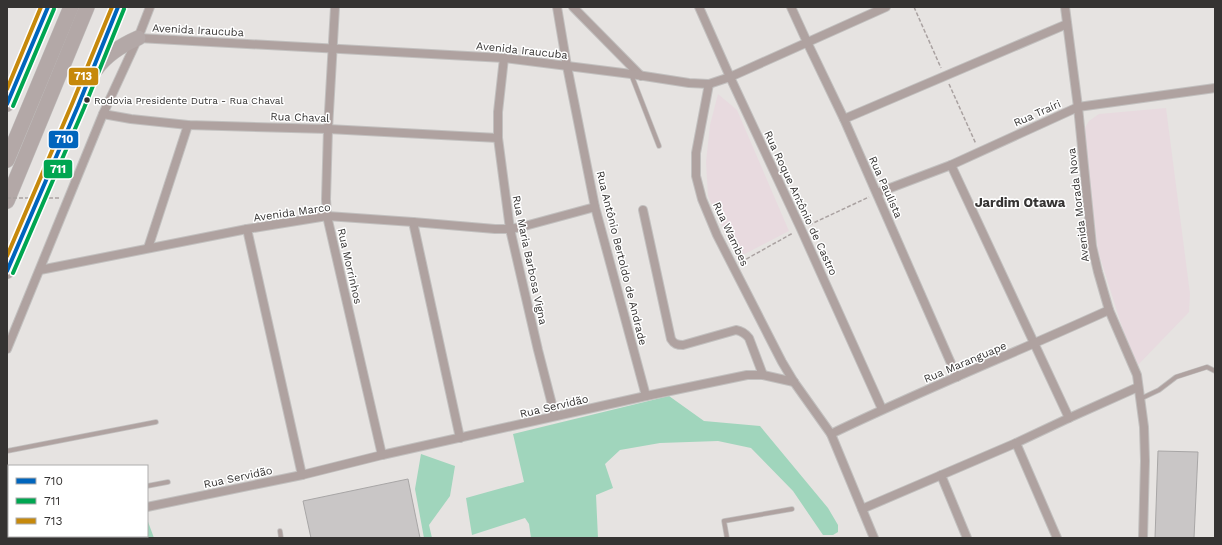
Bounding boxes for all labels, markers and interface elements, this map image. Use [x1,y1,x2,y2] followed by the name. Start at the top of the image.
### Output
[152,22,244,39] street label: Avenida Iraucuba
[476,39,568,62] street label: Avenida Iraucuba
[68,67,99,86] line badge: 713
[74,70,92,83] text: 713
[82,95,92,105] marker: Rodovia Presidente Dutra - Rua Chaval
[94,95,283,106] place label: Rodovia Presidente Dutra - Rua Chaval
[1012,97,1063,130] street label: Rua Traíri
[270,110,330,125] street label: Rua Chaval
[761,129,840,278] street label: Rua Roque Antônio de Castro
[48,130,79,149] line badge: 710
[55,133,73,146] text: 710
[1065,147,1092,263] street label: Avenida Morada Nova
[866,154,905,220] street label: Rua Paulista
[43,159,73,179] line badge: 711
[50,163,66,176] text: 711
[594,170,650,347] street label: Rua Antônio Bertoldo de Andrade
[509,194,550,326] street label: Rua Maria Barbosa Vigna
[975,195,1066,210] district label: Jardim Otawa
[710,200,751,269] street label: Rua Wambes
[253,201,332,224] street label: Avenida Marco
[334,227,365,306] street label: Rua Morrinhos
[922,339,1009,386] street label: Rua Maranguape
[519,392,590,421] street label: Rua Servidão
[203,464,274,491] street label: Rua Servidão
[8,465,148,537] legend
[44,474,63,488] text: 710
[44,494,60,508] text: 711
[44,514,62,528] text: 713

